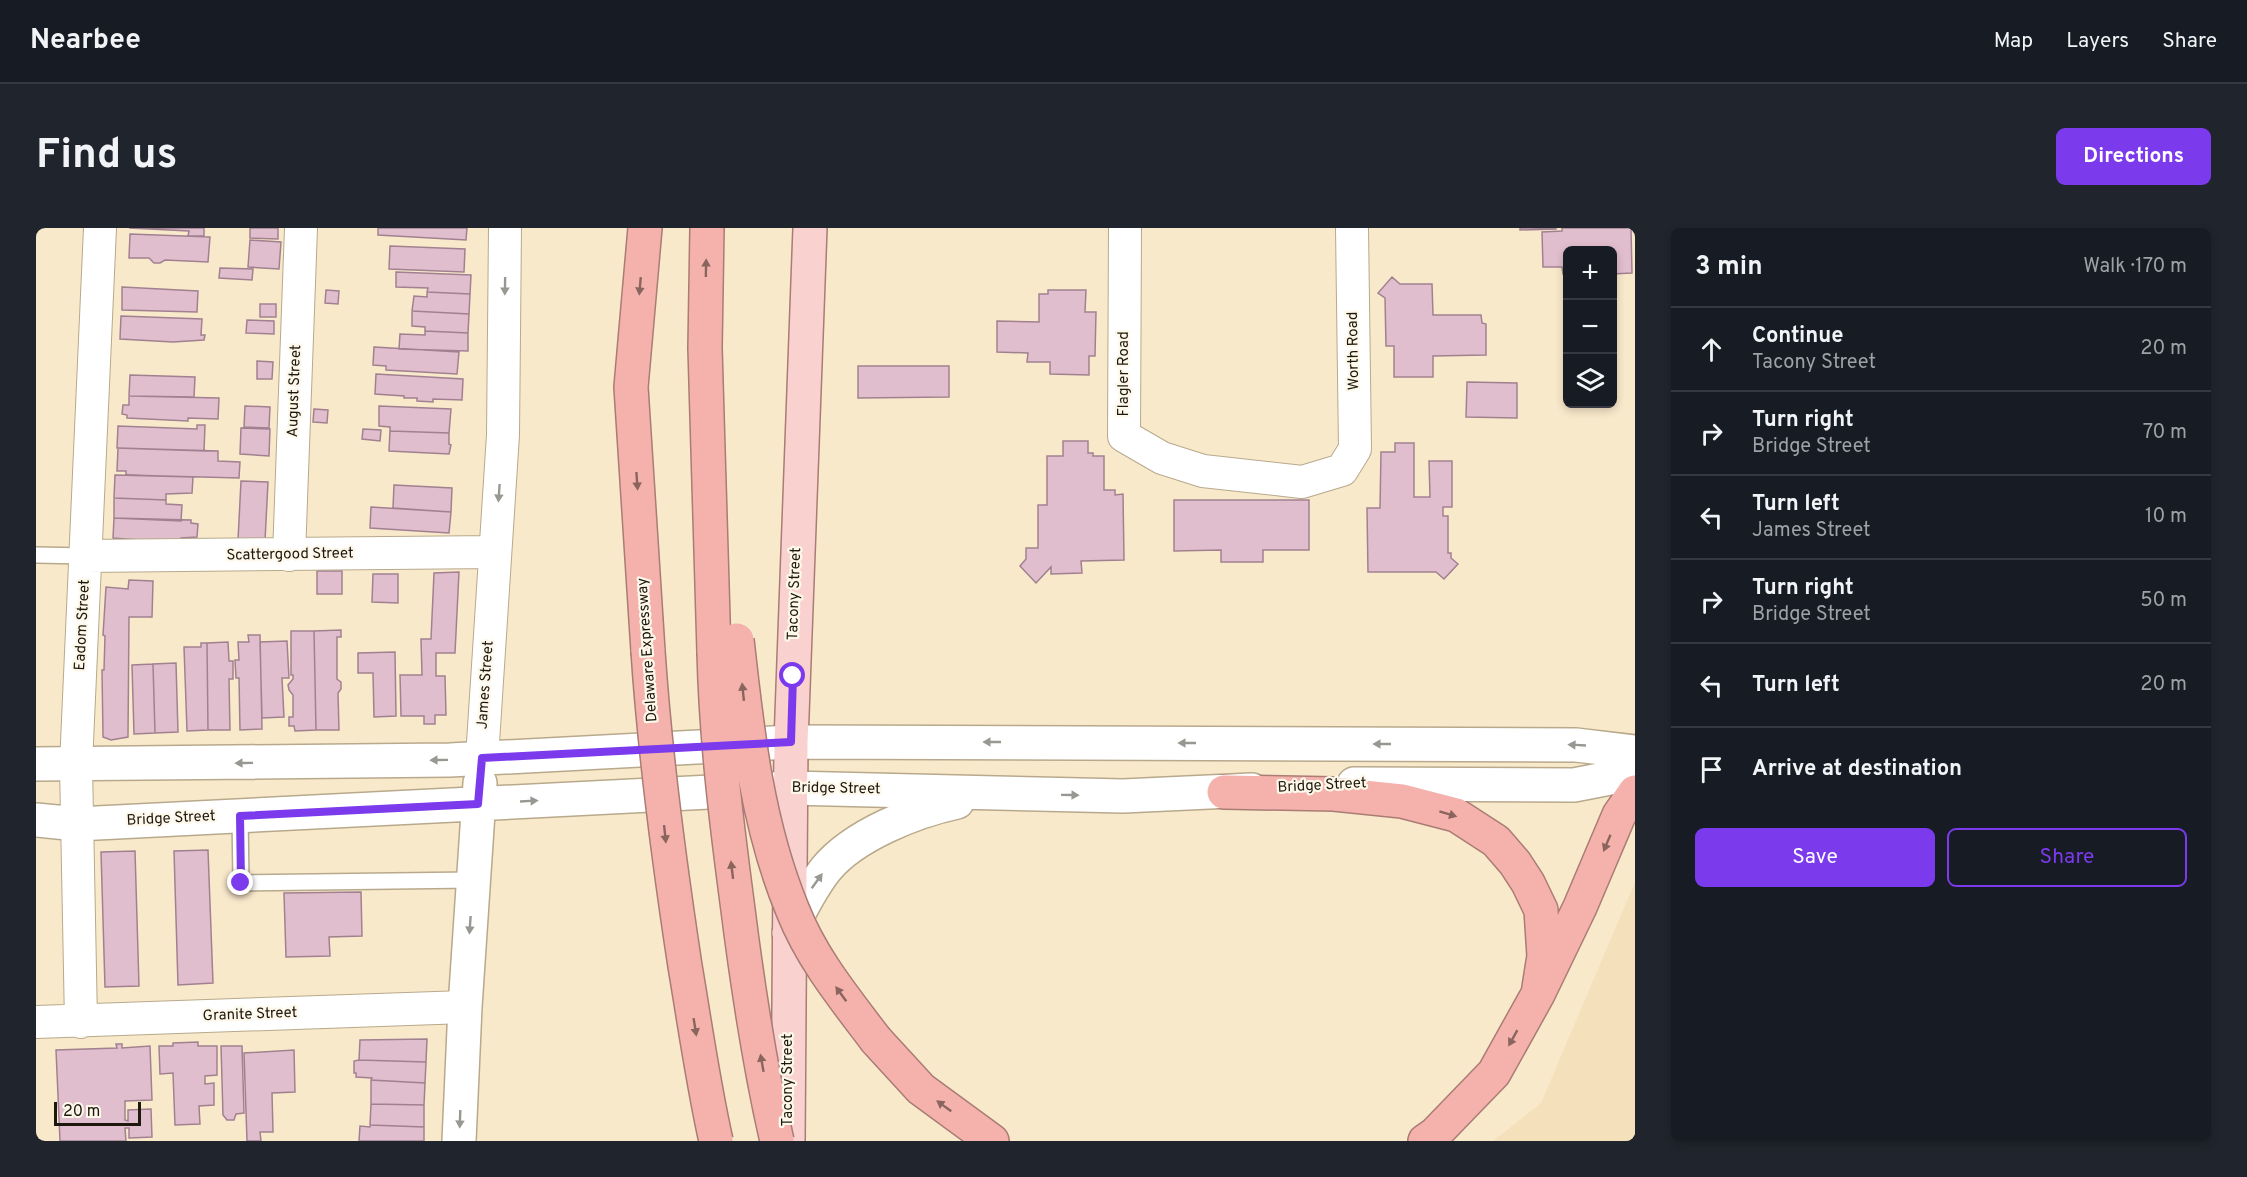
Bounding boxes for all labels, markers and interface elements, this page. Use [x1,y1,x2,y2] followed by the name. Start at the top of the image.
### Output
[30,23,141,59] text: Nearbee
[1994,28,2033,55] text: Map
[2066,28,2129,55] text: Layers
[2162,28,2217,55] text: Share
[2056,128,2211,185] button: Directions
[36,130,177,183] text: Find us
[1563,246,1617,408] map controls
[1563,246,1617,300] button: +
[1695,251,1763,284] text: 3 min
[2083,254,2187,280] text: Walk · 170 m
[702,259,711,278] one-way arrow
[500,277,510,296] one-way arrow
[635,277,645,296] one-way arrow
[1563,300,1617,354] button: −
[1344,311,1364,391] street label: Worth Road
[1752,323,1843,350] text: Continue
[1115,331,1134,417] street label: Flagler Road
[1695,333,1728,366] icon: ahead
[2140,336,2187,362] text: 20 m
[284,344,306,438] street label: August Street
[1752,350,1876,376] text: Tacony Street
[1563,354,1617,408] button: layers
[1752,407,1854,434] text: Turn right
[1695,417,1728,450] icon: right
[2143,420,2187,446] text: 70 m
[1752,434,1871,460] text: Bridge Street
[632,471,642,490] one-way arrow
[494,484,504,503] one-way arrow
[1752,491,1840,518] text: Turn left
[1695,501,1728,534] icon: left
[2145,504,2187,530] text: 10 m
[1752,518,1871,544] text: James Street
[226,544,354,566] street label: Scattergood Street
[784,547,806,641] street label: Tacony Street
[1752,575,1854,602] text: Turn right
[633,577,663,723] street label: Delaware Expressway
[71,579,95,671] street label: Eadom Street
[1695,585,1728,618] icon: right
[2140,588,2187,614] text: 50 m
[1752,602,1871,628] text: Bridge Street
[473,640,499,730] street label: James Street
[779,662,805,688] route start
[1695,669,1728,702] icon: left
[1752,672,1840,699] text: Turn left
[2140,672,2187,698] text: 20 m
[738,683,748,702] one-way arrow
[983,737,1002,747] one-way arrow
[1178,738,1197,748] one-way arrow
[1373,739,1392,749] one-way arrow
[1567,740,1586,750] one-way arrow
[1695,753,1728,786] icon: arrive
[429,755,448,765] one-way arrow
[1752,756,1962,783] text: Arrive at destination
[234,758,253,767] one-way arrow
[1277,774,1367,798] street label: Bridge Street
[791,779,881,799] street label: Bridge Street
[1061,790,1080,799] one-way arrow
[520,796,539,806] one-way arrow
[126,807,216,831] street label: Bridge Street
[1439,810,1457,819] one-way arrow
[660,825,670,844] one-way arrow
[1695,828,1935,887] button: Save
[1947,828,2187,887] button: Share
[1602,835,1612,853] one-way arrow
[728,861,737,880] one-way arrow
[227,869,253,895] route end
[811,874,823,890] one-way arrow
[465,915,475,934] one-way arrow
[835,986,847,1002] one-way arrow
[202,1004,298,1026] street label: Granite Street
[691,1017,700,1036] one-way arrow
[1508,1030,1519,1046] one-way arrow
[779,1034,798,1126] street label: Tacony Street
[757,1053,766,1072] one-way arrow
[54,1099,141,1126] scale bar
[937,1101,952,1113] one-way arrow
[63,1102,100,1122] text: 20 m
[455,1110,464,1129] one-way arrow

